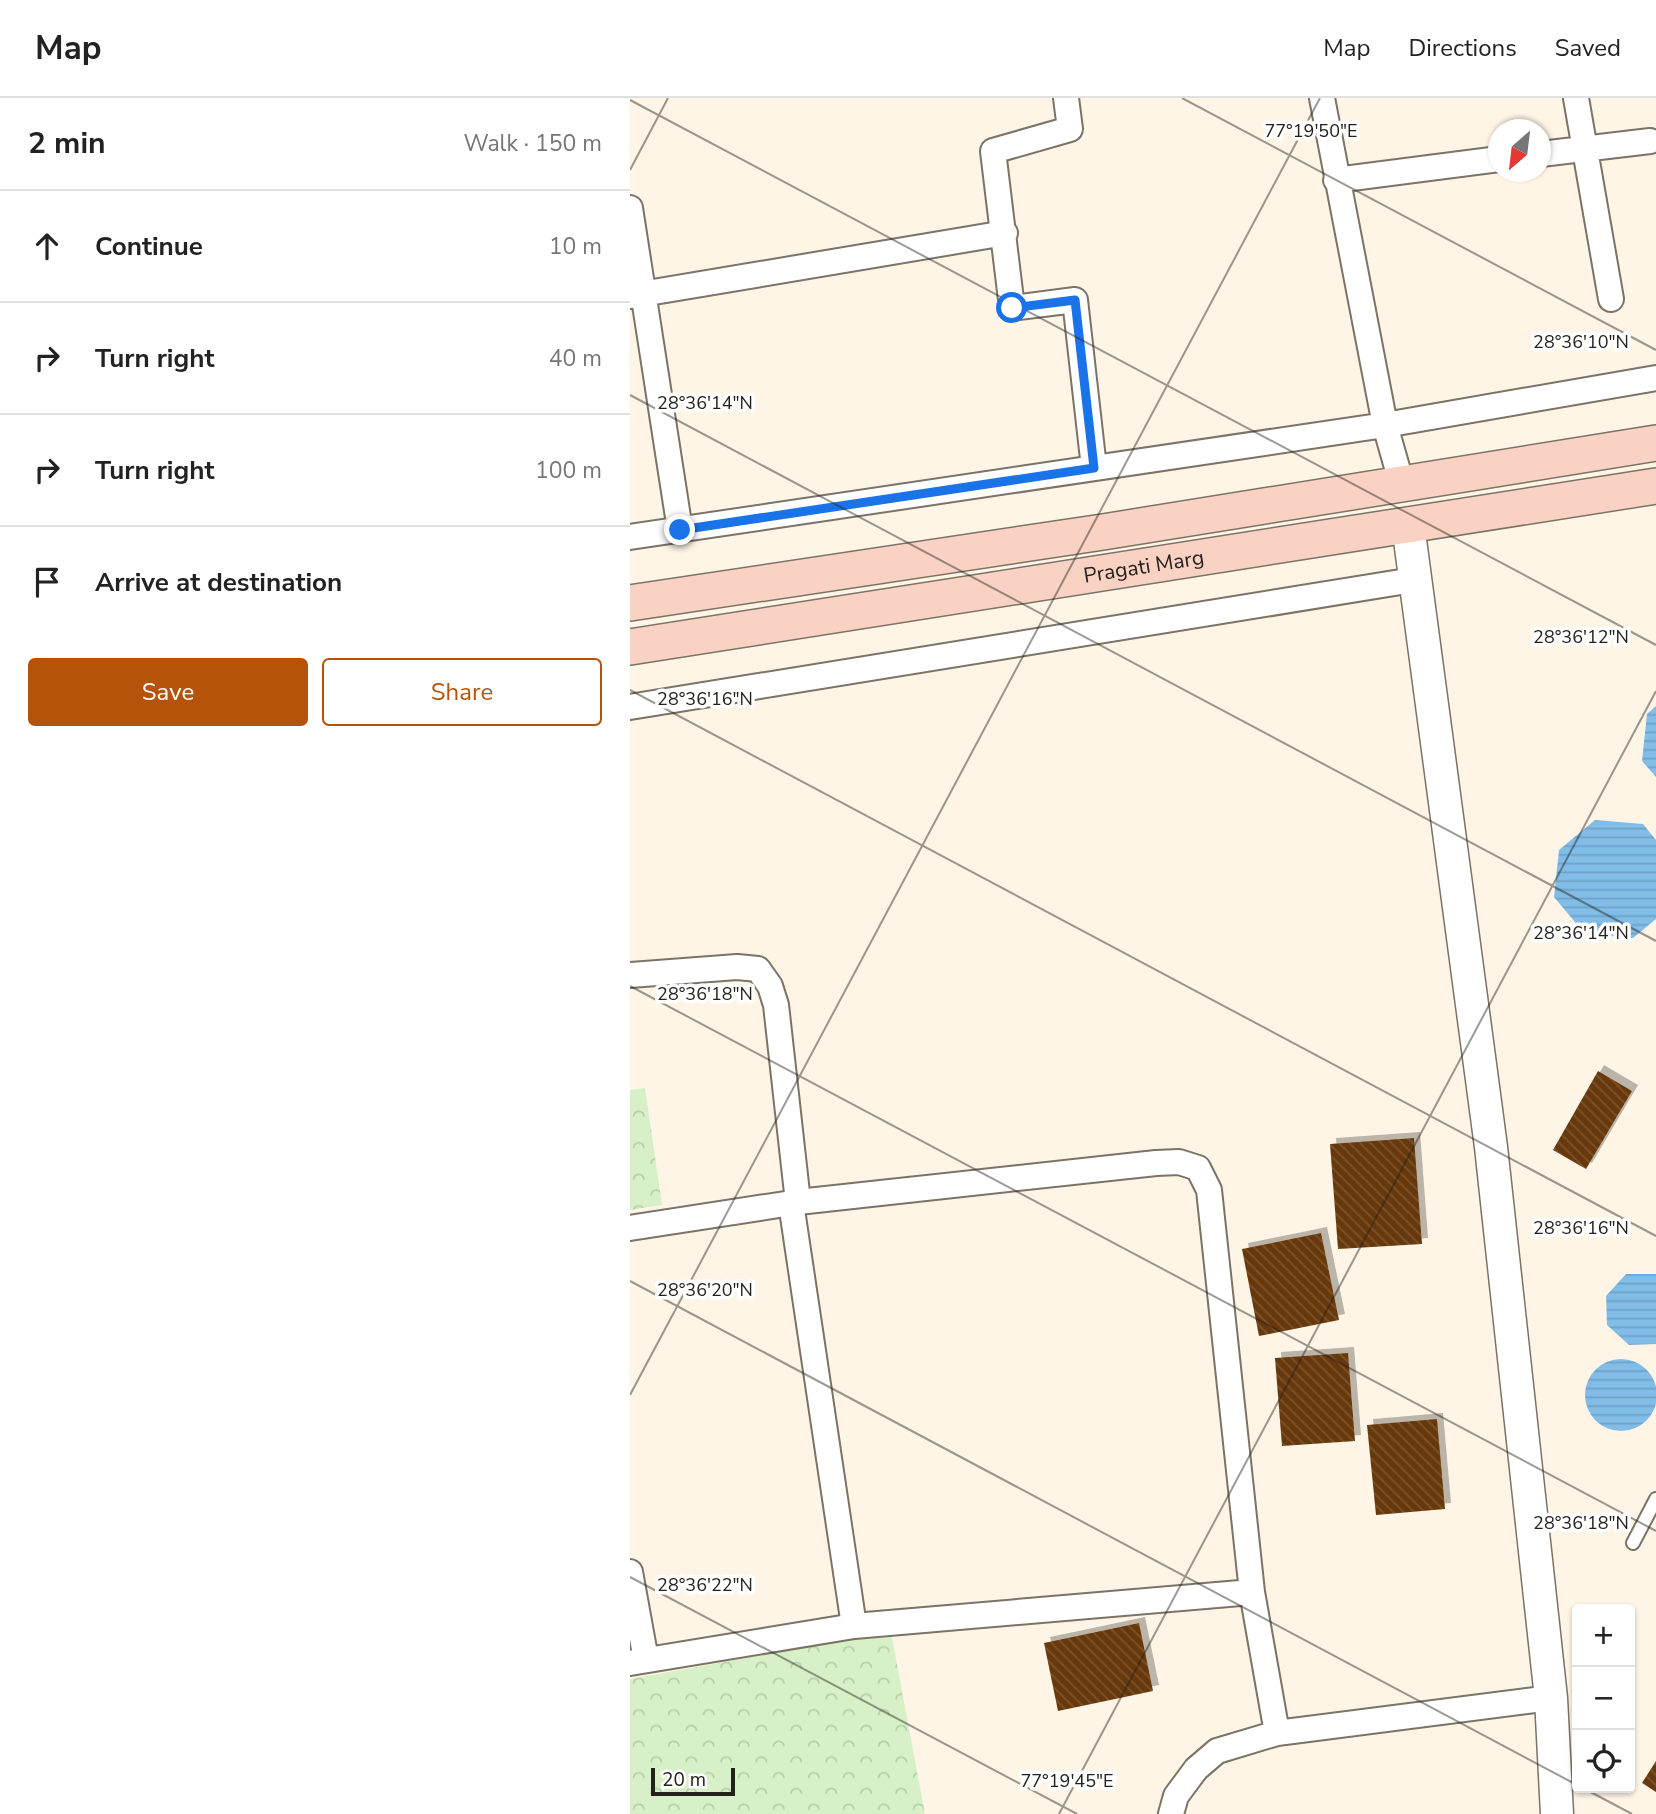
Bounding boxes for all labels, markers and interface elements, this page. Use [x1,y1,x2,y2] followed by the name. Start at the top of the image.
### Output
[35,26,102,71] text: Map
[1323,32,1370,64] text: Map
[1408,32,1517,64] text: Directions
[1555,32,1621,64] text: Saved
[1265,119,1358,143] text: 77°19'50"E
[1488,119,1551,182] north arrow
[28,123,106,164] text: 2 min
[463,128,602,159] text: Walk · 150 m
[28,227,66,265] icon: ahead
[95,229,203,264] text: Continue
[549,231,602,262] text: 10 m
[996,292,1027,323] route start
[1533,330,1629,354] text: 28°36'10"N
[28,339,66,377] icon: right
[95,341,214,376] text: Turn right
[549,343,602,374] text: 40 m
[657,391,753,415] text: 28°36'14"N
[28,451,66,489] icon: right
[95,453,214,488] text: Turn right
[535,455,602,486] text: 100 m
[664,514,695,545] route end
[1081,543,1206,590] street label: Pragati Marg
[28,563,66,601] icon: arrive
[95,565,342,600] text: Arrive at destination
[1533,625,1629,649] text: 28°36'12"N
[28,658,308,726] button: Save
[322,658,602,726] button: Share
[657,687,753,711] text: 28°36'16"N
[1533,921,1629,945] text: 28°36'14"N
[657,982,753,1006] text: 28°36'18"N
[1533,1216,1629,1240] text: 28°36'16"N
[657,1278,753,1302] text: 28°36'20"N
[1533,1511,1629,1535] text: 28°36'18"N
[657,1573,753,1597] text: 28°36'22"N
[1572,1604,1635,1793] map controls
[1572,1604,1635,1667] button: +
[1572,1667,1635,1730] button: −
[1572,1730,1635,1793] button: locate
[651,1765,735,1797] scale bar
[662,1767,706,1793] text: 20 m
[1021,1769,1114,1793] text: 77°19'45"E

